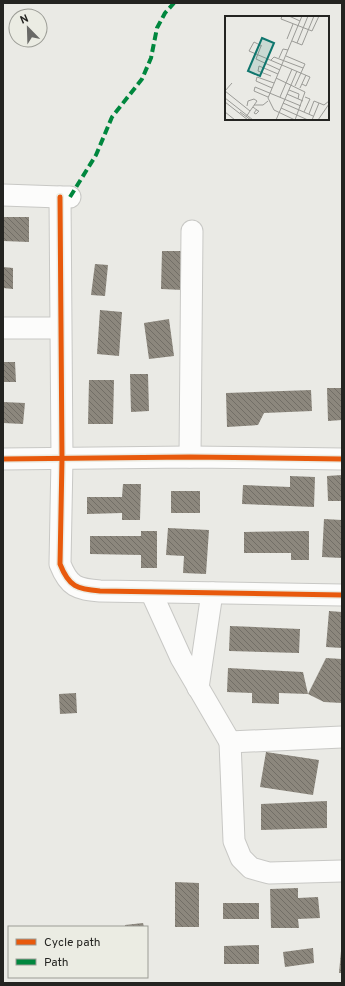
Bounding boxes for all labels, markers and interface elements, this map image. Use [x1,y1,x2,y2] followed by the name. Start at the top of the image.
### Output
[8,8,48,48] north arrow
[18,12,31,28] text: N
[225,16,329,120] inset map
[8,926,148,978] legend
[44,935,101,951] text: Cycle path
[44,955,69,971] text: Path

